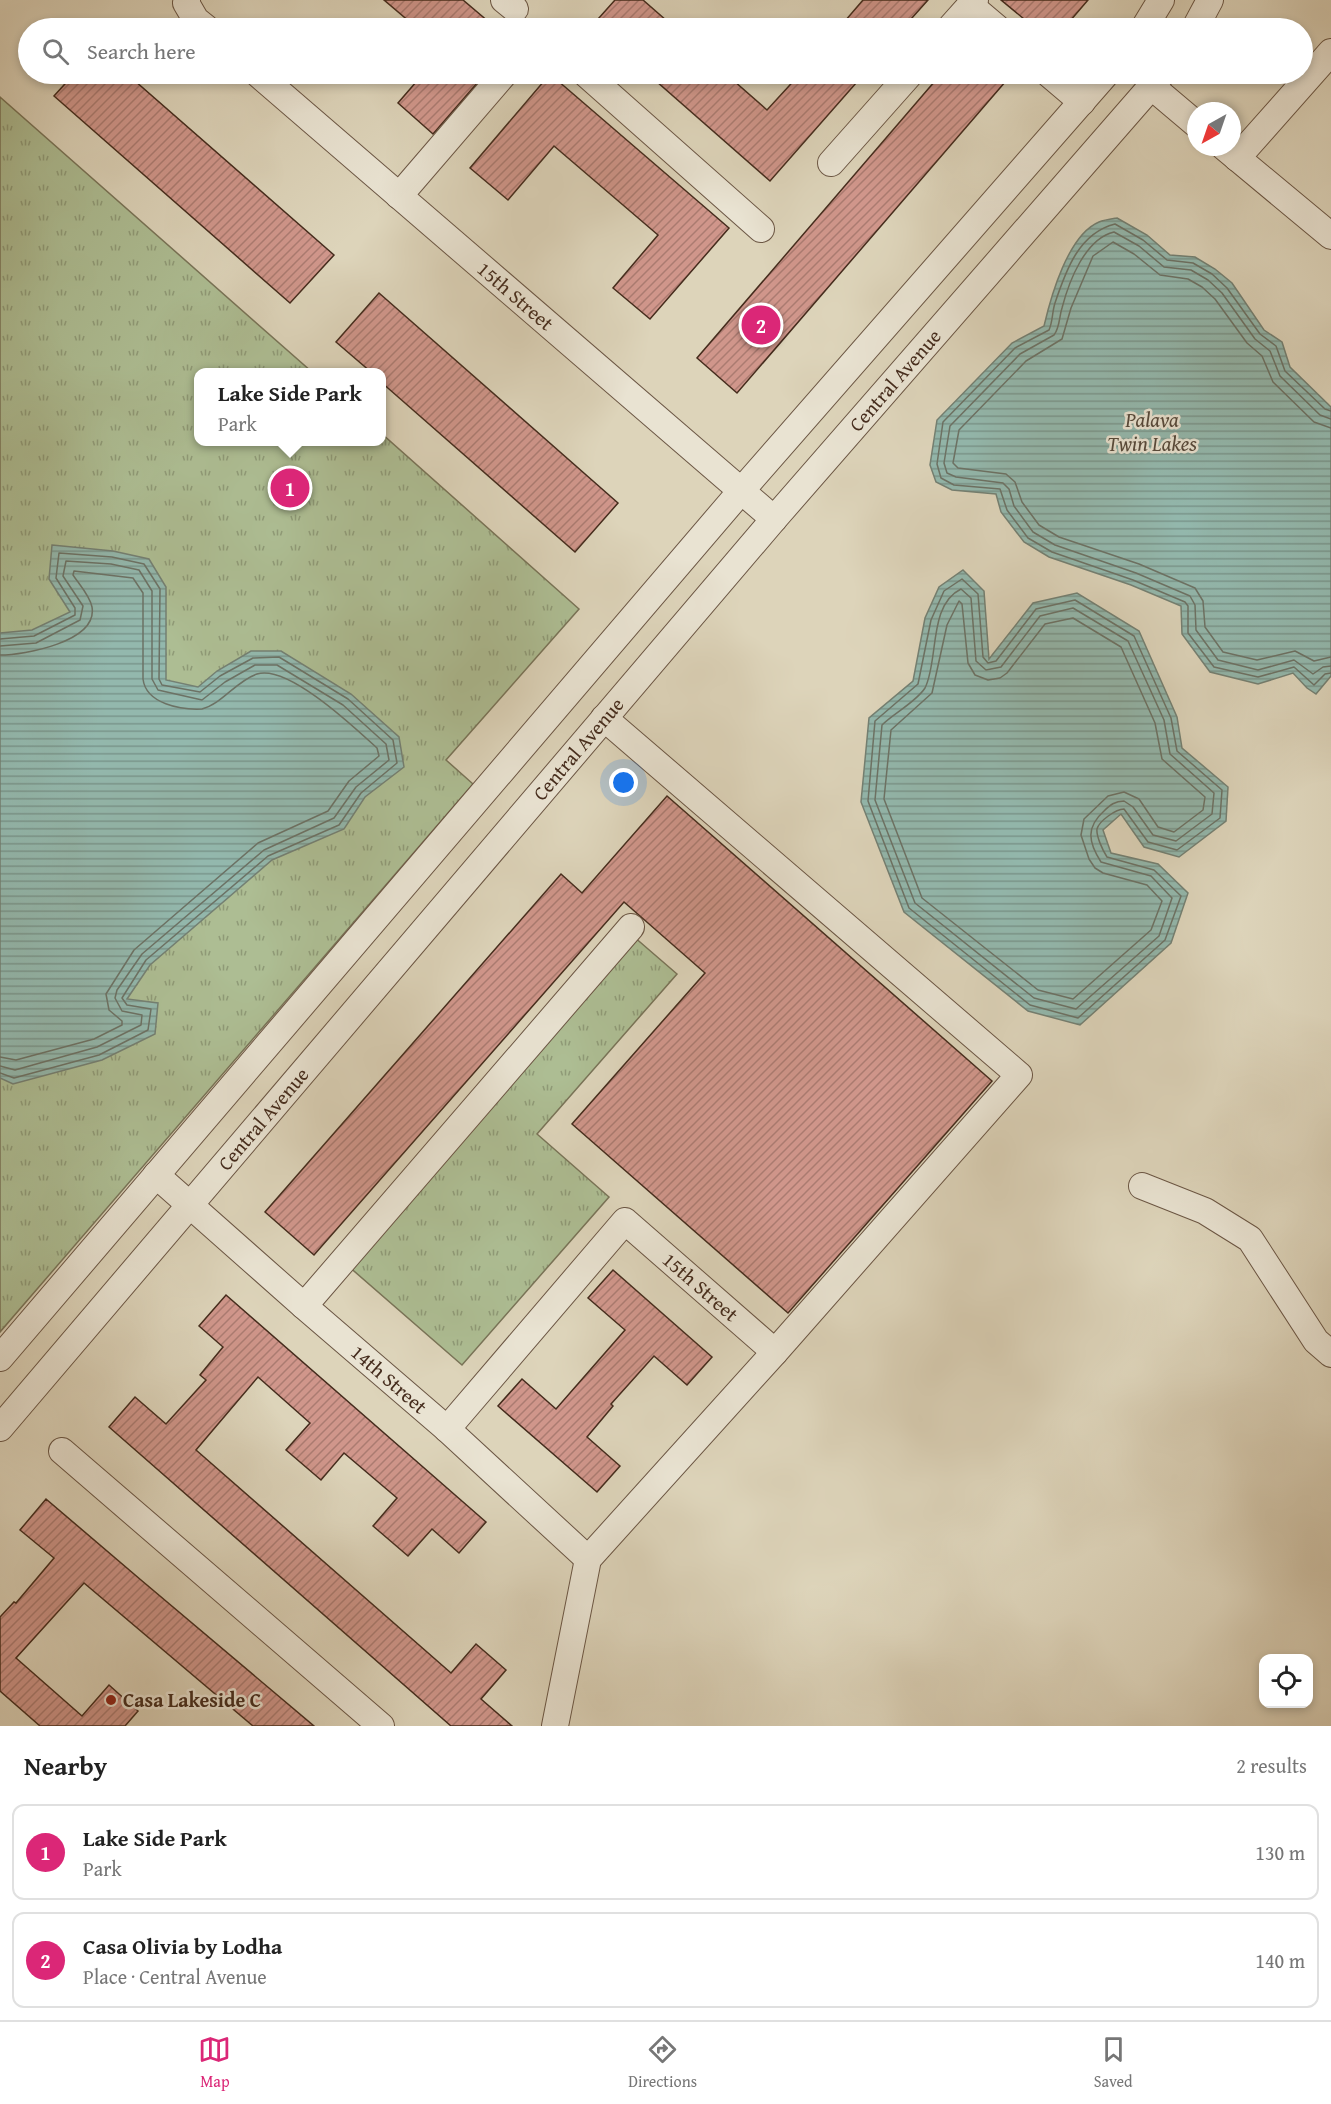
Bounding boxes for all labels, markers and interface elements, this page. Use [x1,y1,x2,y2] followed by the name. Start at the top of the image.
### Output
[18,18,1313,84] search box
[39,35,72,68] icon: search
[87,35,196,67] text: Search here
[1187,102,1241,156] north arrow
[471,254,560,337] street label: 15th Street
[742,302,780,348] pin: 2
[842,322,947,438] street label: Central Avenue
[194,368,386,446] popup
[218,377,362,409] text: Lake Side Park
[1107,404,1197,459] water label: Palava Twin Lakes
[218,409,257,438] text: Park
[270,466,310,510] pin: 1
[526,691,630,806] street label: Central Avenue
[609,768,638,797] your location
[210,1061,315,1177] street label: Central Avenue
[656,1245,745,1328] street label: 15th Street
[345,1338,434,1420] street label: 14th Street
[1259,1654,1313,1708] map controls
[1259,1654,1313,1708] button: locate
[123,1685,261,1714] place label: Casa Lakeside C
[104,1693,118,1707] marker: Casa Lakeside C
[24,1746,107,1785] text: Nearby
[1236,1751,1307,1780] text: 2 results
[83,1822,227,1854] text: Lake Side Park
[40,1838,51,1867] text: 1
[1255,1838,1305,1867] text: 130 m
[83,1854,122,1883] text: Park
[83,1930,282,1962] text: Casa Olivia by Lodha
[40,1946,51,1975] text: 2
[1255,1946,1305,1975] text: 140 m
[83,1962,267,1991] text: Place · Central Avenue
[198,2033,231,2093] tab: Map
[628,2033,697,2093] tab: Directions
[1094,2033,1133,2093] tab: Saved

